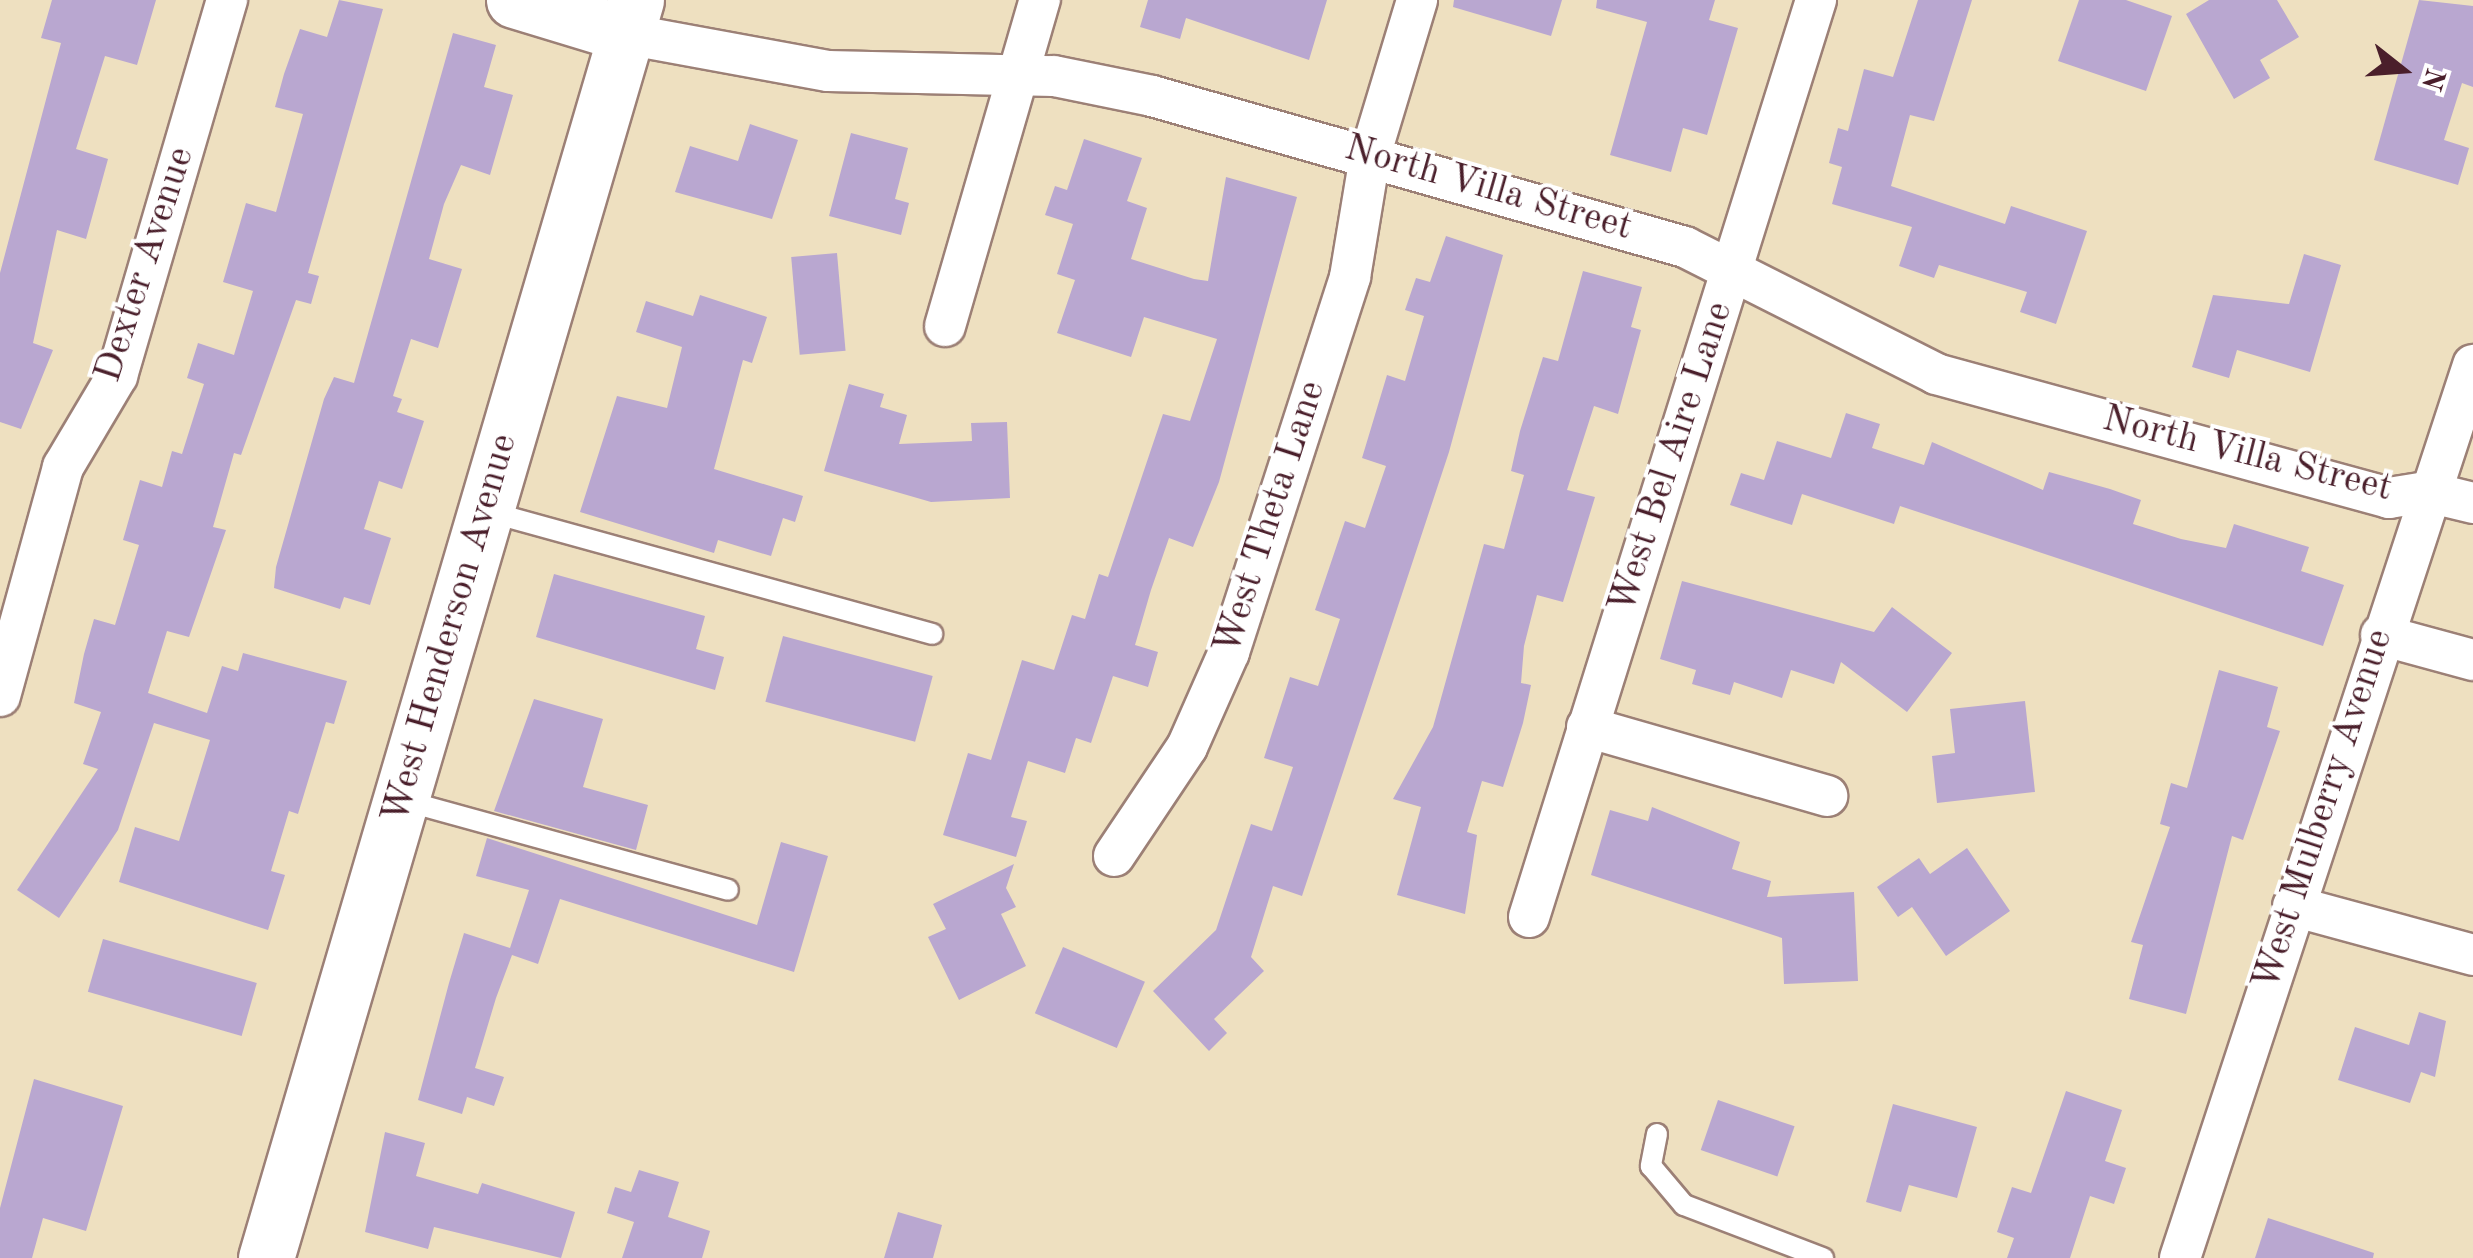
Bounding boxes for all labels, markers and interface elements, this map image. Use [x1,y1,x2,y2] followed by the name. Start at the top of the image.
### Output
[2353,20,2453,120] north arrow
[2415,64,2448,93] text: N
[1339,126,1637,252] street label: North Villa Street
[87,142,205,388] street label: Dexter Avenue
[1600,297,1744,619] street label: West Bel Aire Lane
[1205,375,1337,661] street label: West Theta Lane
[2097,397,2397,513] street label: North Villa Street
[374,429,528,829] street label: West Henderson Avenue
[2244,624,2404,996] street label: West Mulberry Avenue

